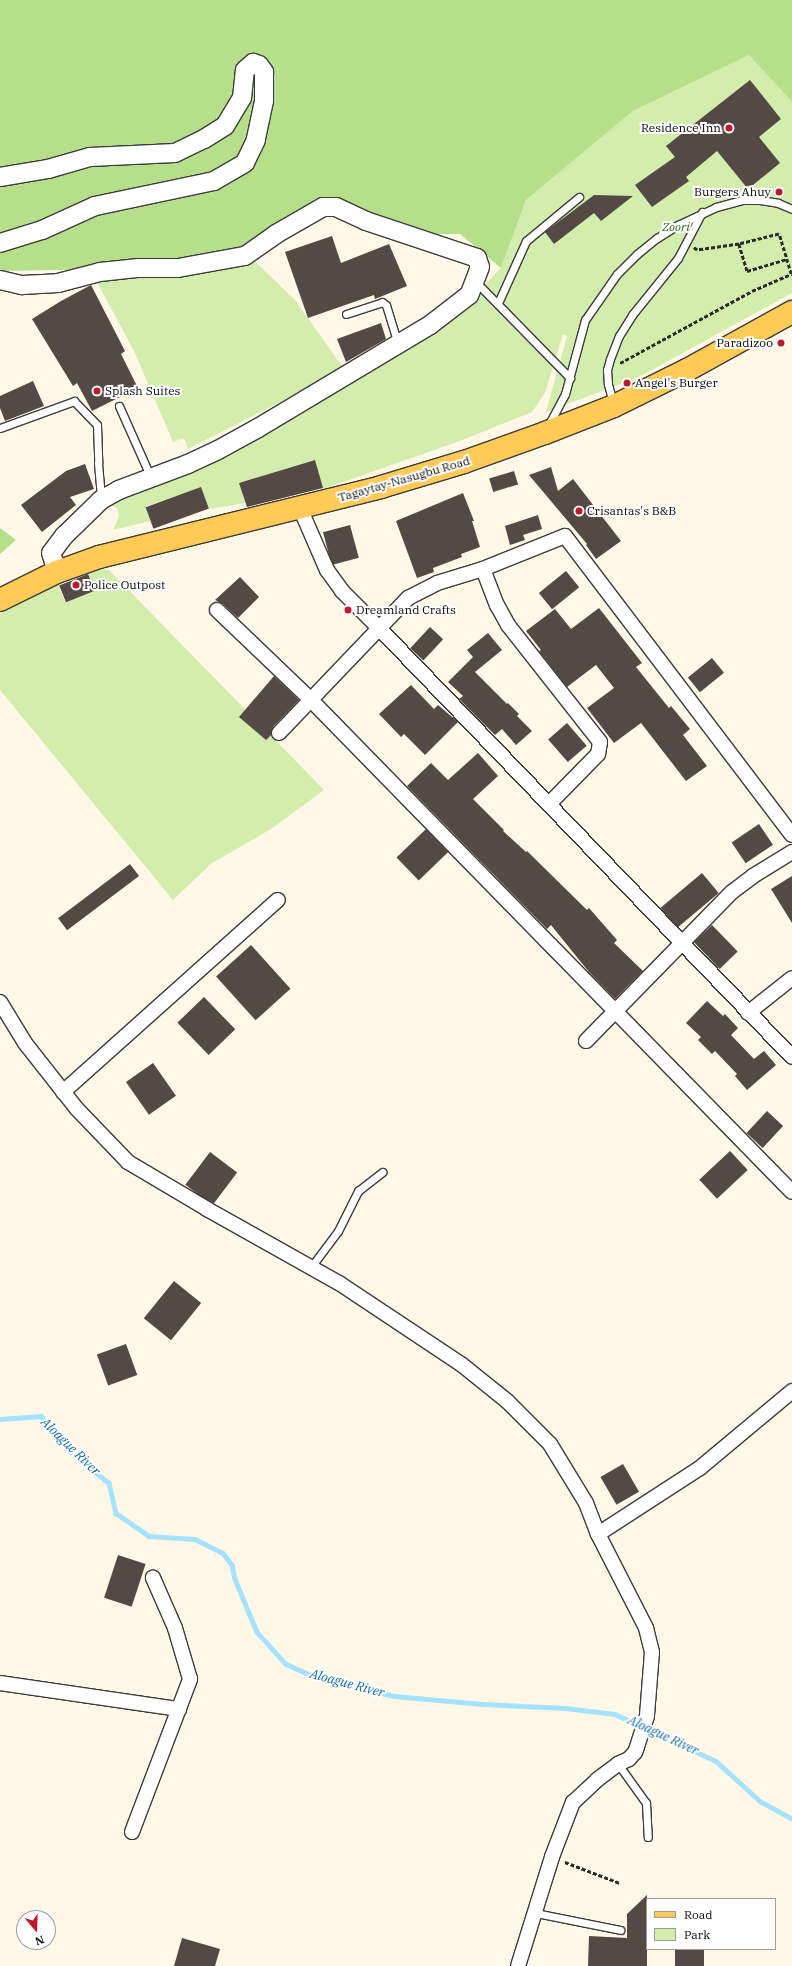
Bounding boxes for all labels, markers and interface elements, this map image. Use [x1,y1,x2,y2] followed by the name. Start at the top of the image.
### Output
[641,121,721,135] place label: Residence Inn
[724,123,734,133] marker: Residence Inn
[694,185,771,199] place label: Burgers Ahuy
[774,187,784,197] marker: Burgers Ahuy
[662,220,690,234] park label: Zoori
[717,336,773,350] place label: Paradizoo
[776,338,786,348] marker: Paradizoo
[635,376,718,390] place label: Angel's Burger
[622,378,632,388] marker: Angel's Burger
[105,384,180,398] place label: Splash Suites
[92,386,102,396] marker: Splash Suites
[336,453,472,505] street label: Tagaytay-Nasugbu Road
[587,504,676,518] place label: Crisantas's B&B
[574,506,584,516] marker: Crisantas's B&B
[84,578,165,592] place label: Police Outpost
[71,580,81,590] marker: Police Outpost
[356,603,456,617] place label: Dreamland Crafts
[343,605,353,615] marker: Dreamland Crafts
[37,1415,103,1479] water label: Aloague River
[308,1667,386,1701] water label: Aloague River
[625,1713,701,1759] water label: Aloague River
[646,1898,776,1950] legend
[684,1907,713,1922] text: Road
[16,1910,56,1950] north arrow
[684,1927,710,1942] text: Park
[33,1932,46,1948] text: N

